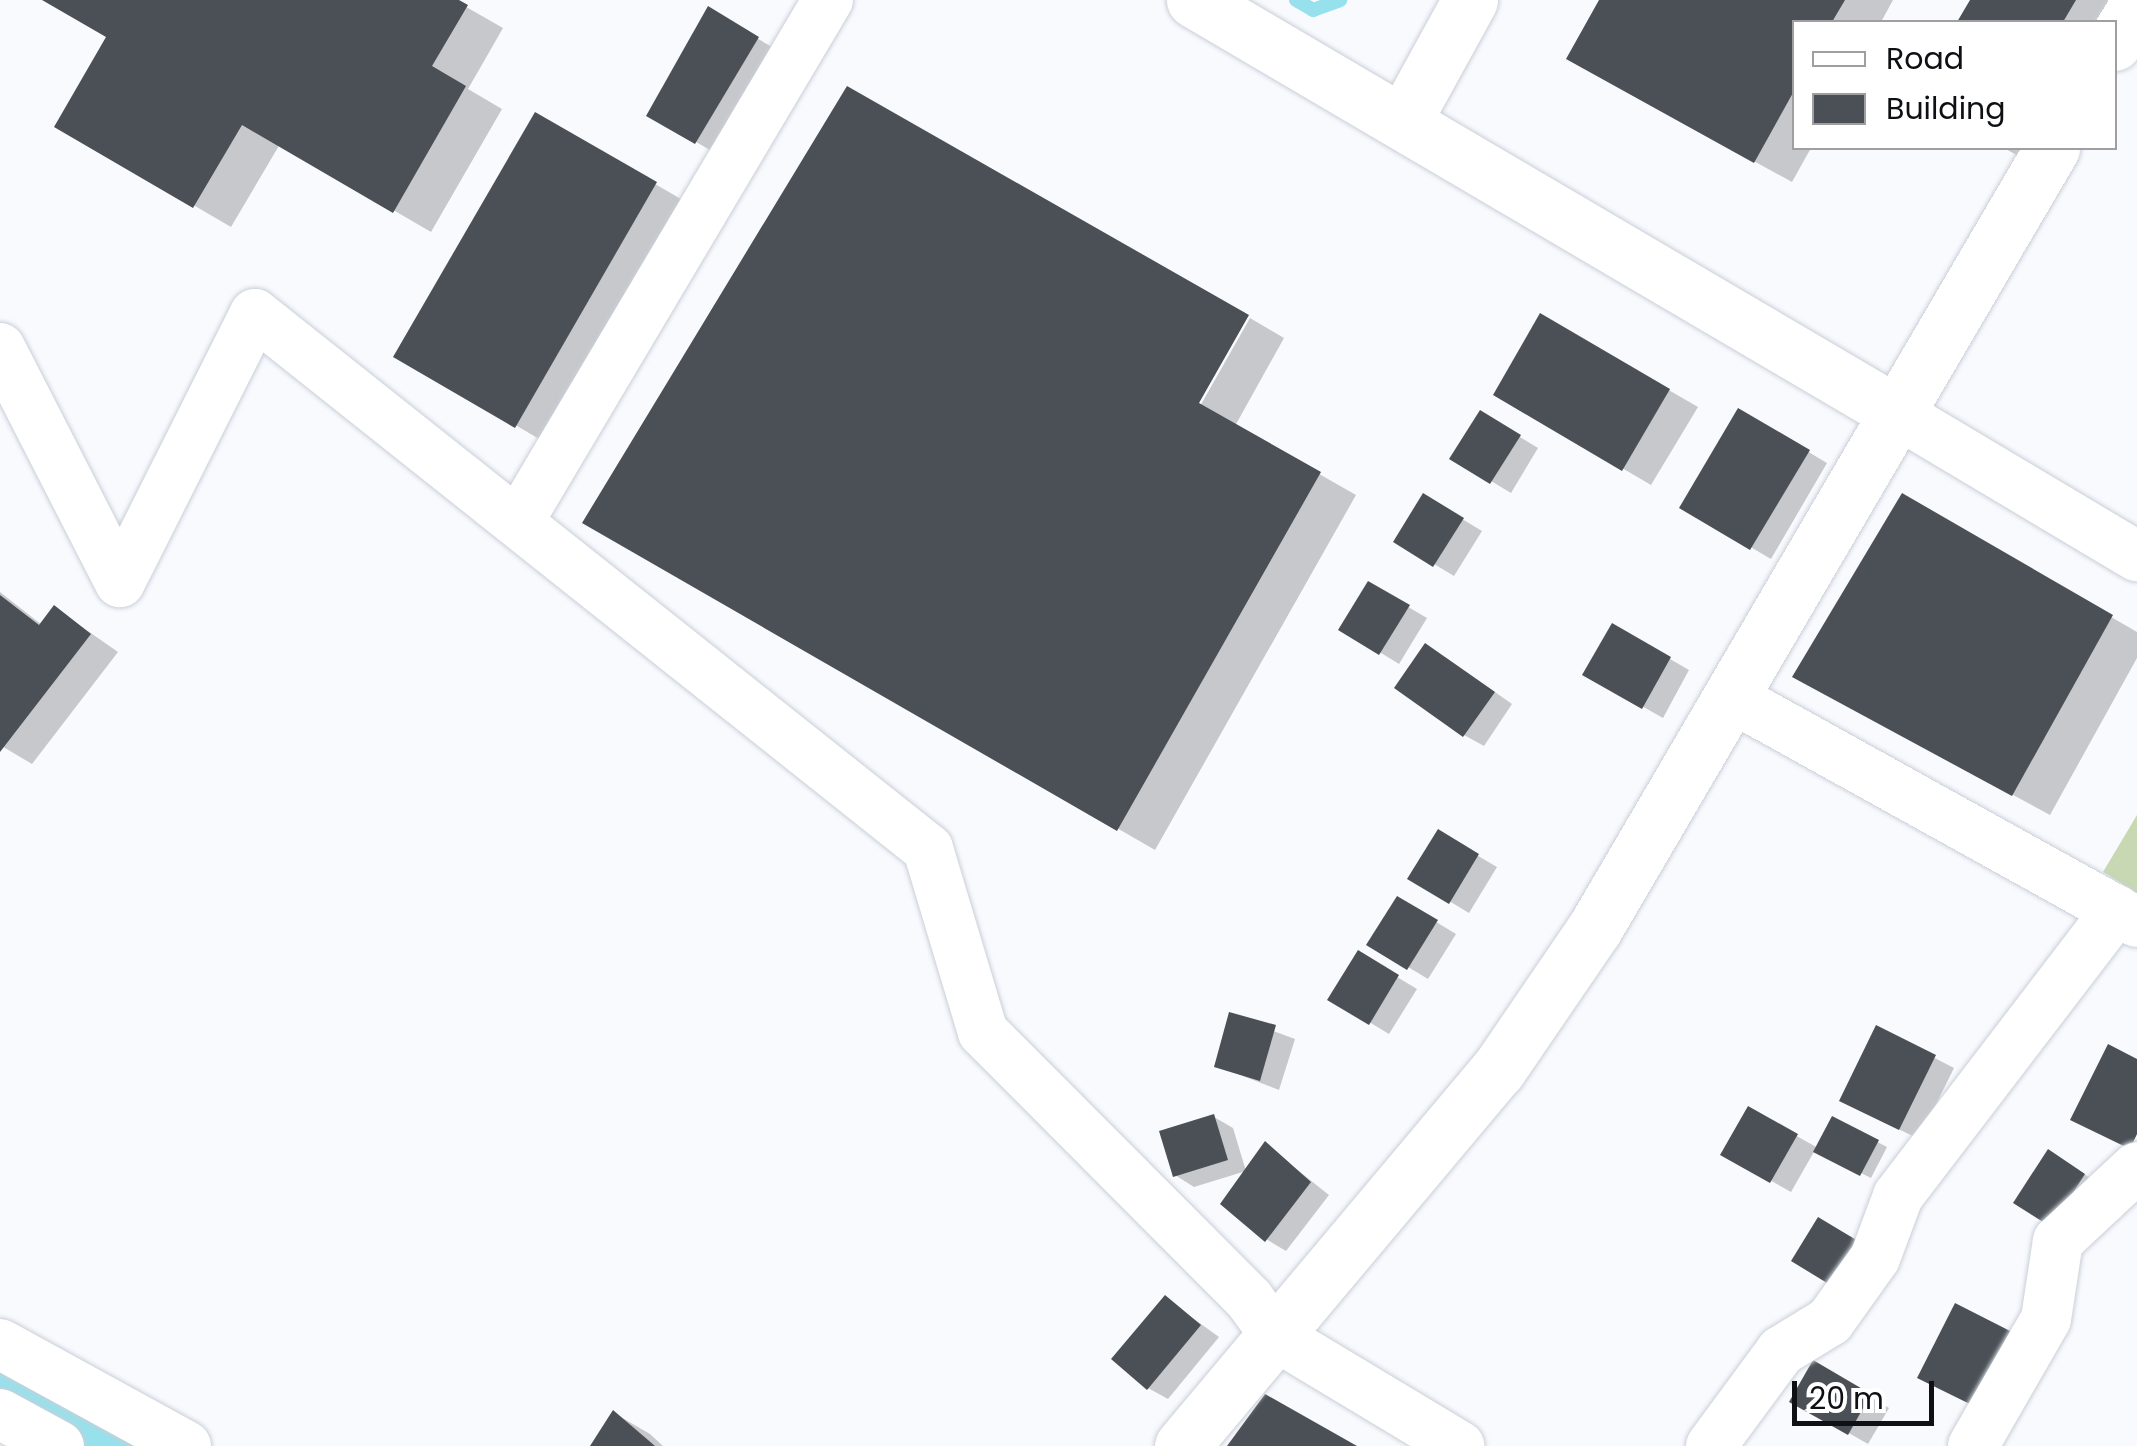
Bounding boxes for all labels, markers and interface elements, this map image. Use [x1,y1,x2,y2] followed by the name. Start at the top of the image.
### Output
[1792,20,2117,150] legend
[1886,37,1964,80] text: Road
[1886,87,2006,130] text: Building
[1797,1361,1940,1423] scale bar
[1809,1377,1884,1420] text: 20 m

